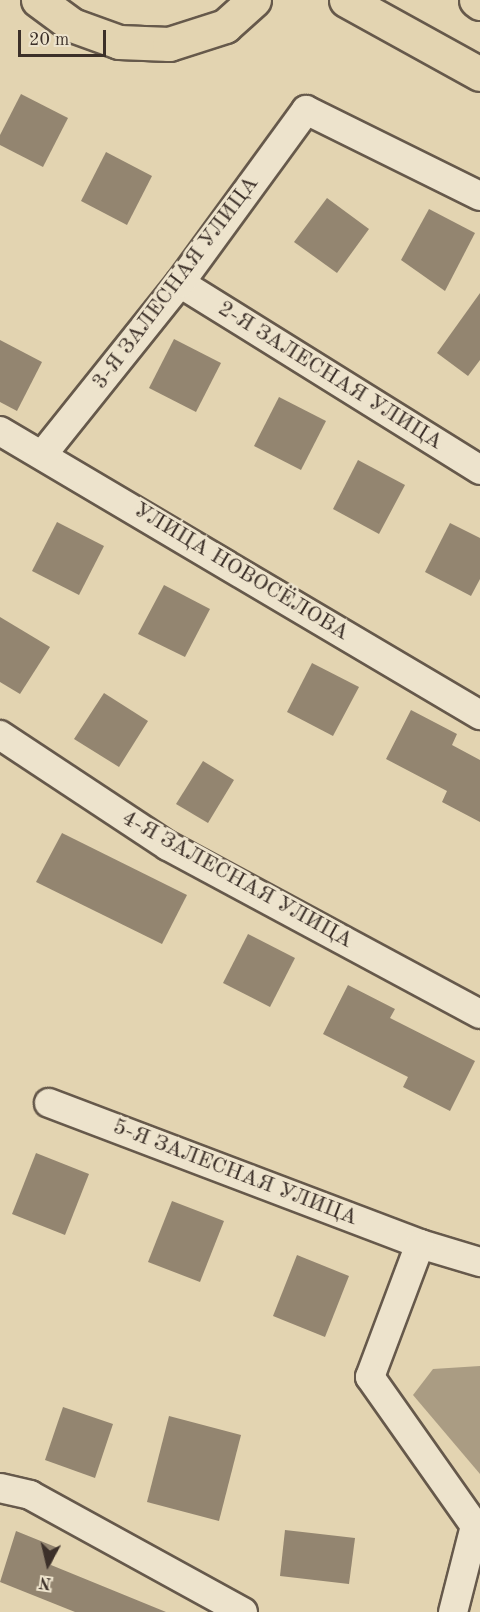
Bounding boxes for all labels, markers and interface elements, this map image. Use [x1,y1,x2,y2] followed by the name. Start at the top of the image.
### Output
[21,18,110,56] scale bar
[29,31,69,49] text: 20 m
[87,171,265,395] street label: 3-Я ЗАЛЕСНАЯ УЛИЦА
[213,296,447,456] street label: 2-Я ЗАЛЕСНАЯ УЛИЦА
[129,497,353,647] street label: УЛИЦА НОВОСЁЛОВА
[117,805,357,955] street label: 4-Я ЗАЛЕСНАЯ УЛИЦА
[109,1114,361,1232] street label: 5-Я ЗАЛЕСНАЯ УЛИЦА
[18,1534,78,1594] north arrow
[38,1573,53,1591] text: N

